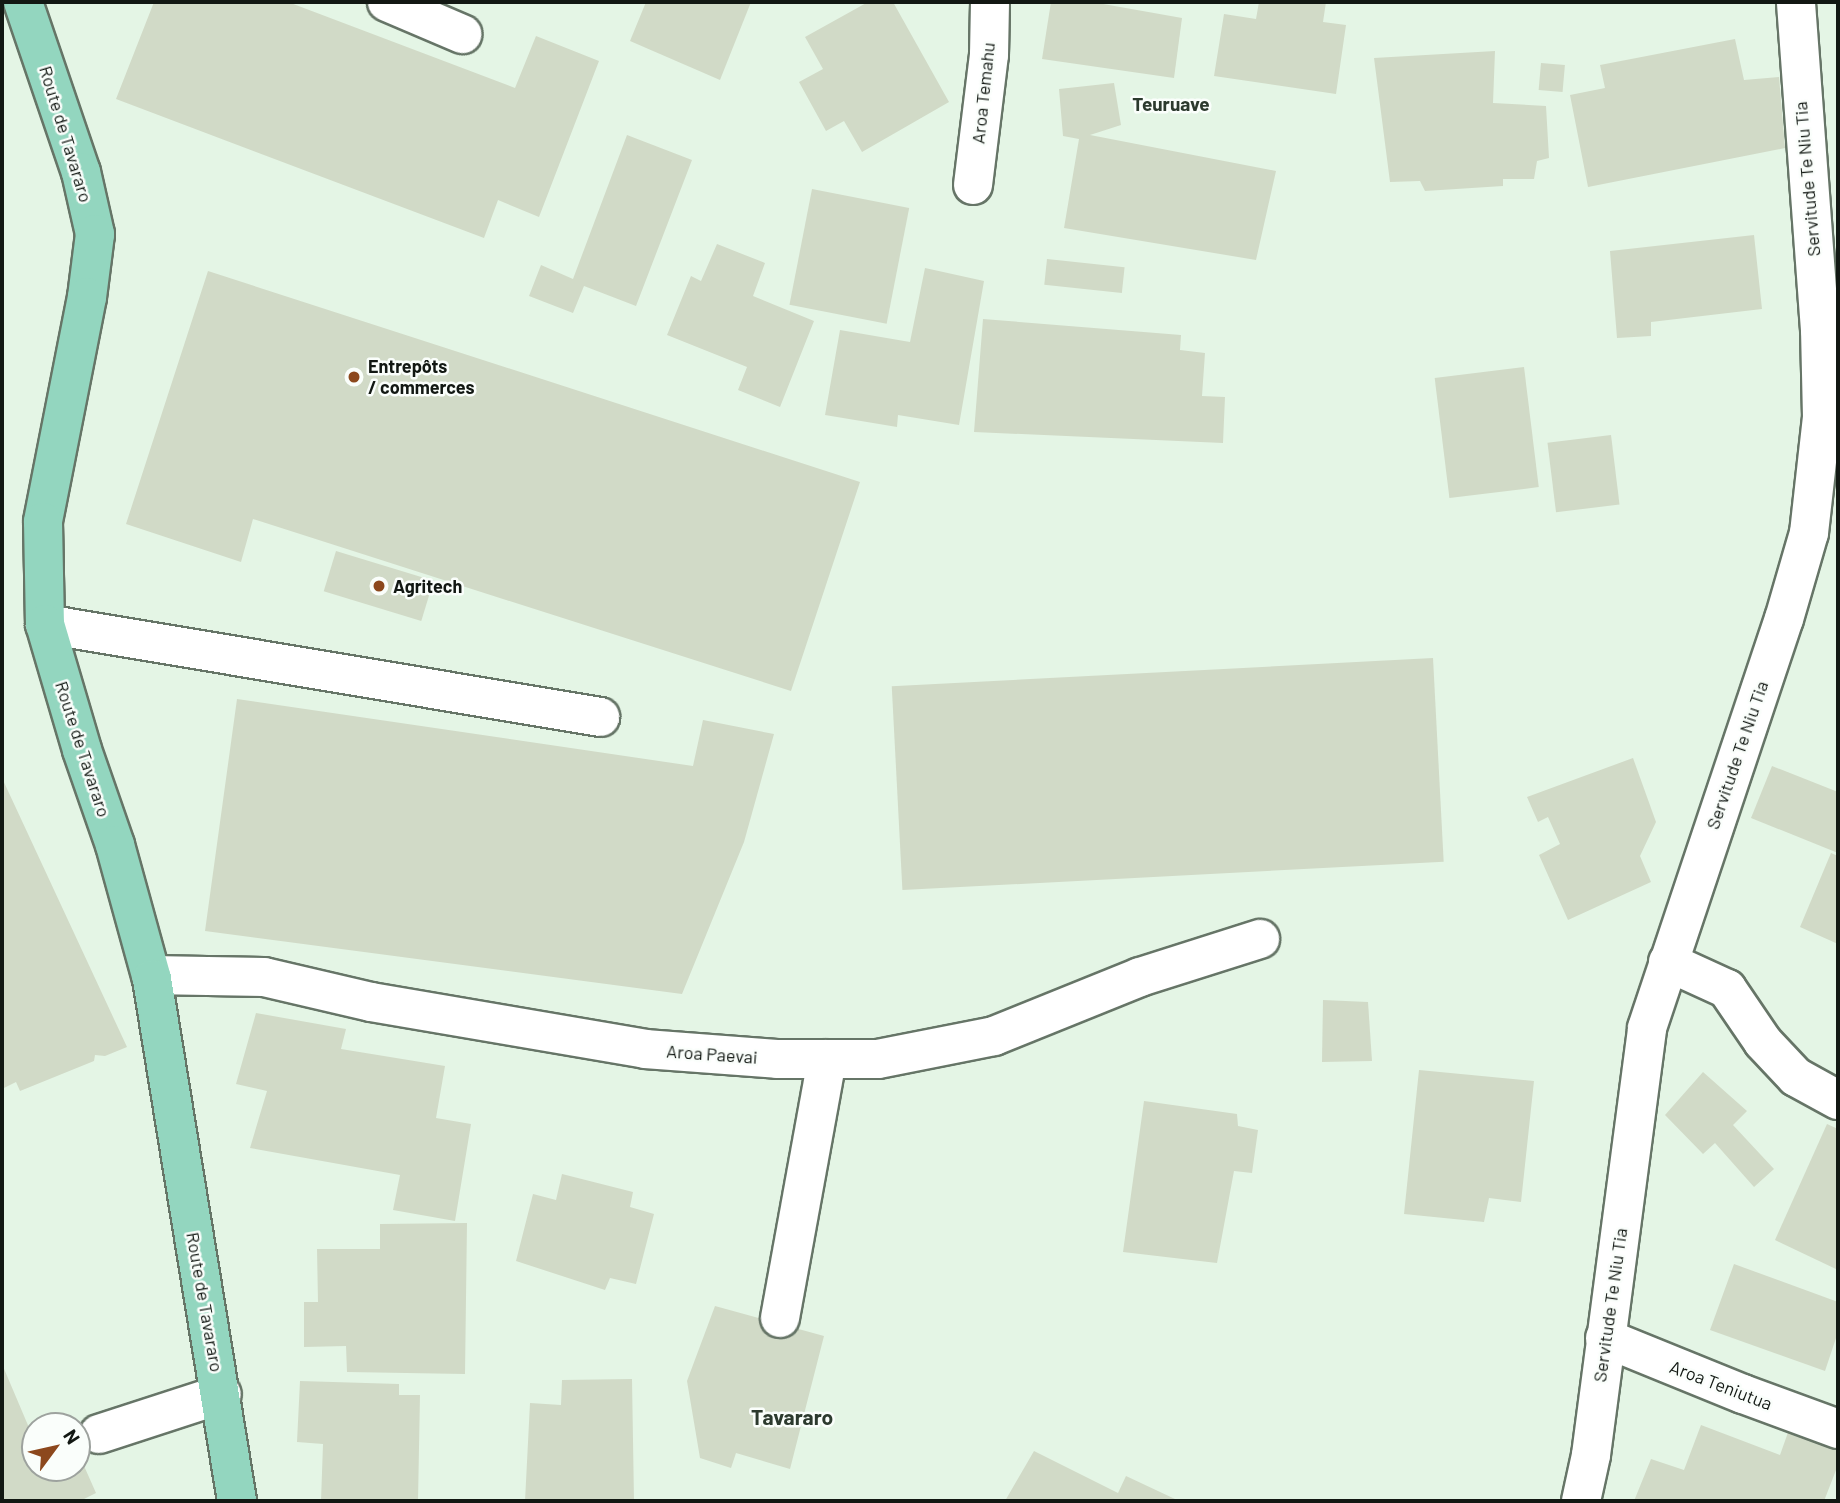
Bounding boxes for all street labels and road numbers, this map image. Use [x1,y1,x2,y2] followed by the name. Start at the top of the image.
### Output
[967,41,999,145] street label: Aroa Temahu
[35,63,97,205] street label: Route de Tavararo
[1789,101,1825,257] street label: Servitude Te Niu Tia
[51,678,115,820] street label: Route de Tavararo
[1701,678,1773,832] street label: Servitude Te Niu Tia
[666,1040,758,1068] street label: Aroa Paevai
[1588,1227,1632,1383] street label: Servitude Te Niu Tia
[182,1230,228,1374] street label: Route de Tavararo
[1667,1356,1775,1414] street label: Aroa Teniutua

